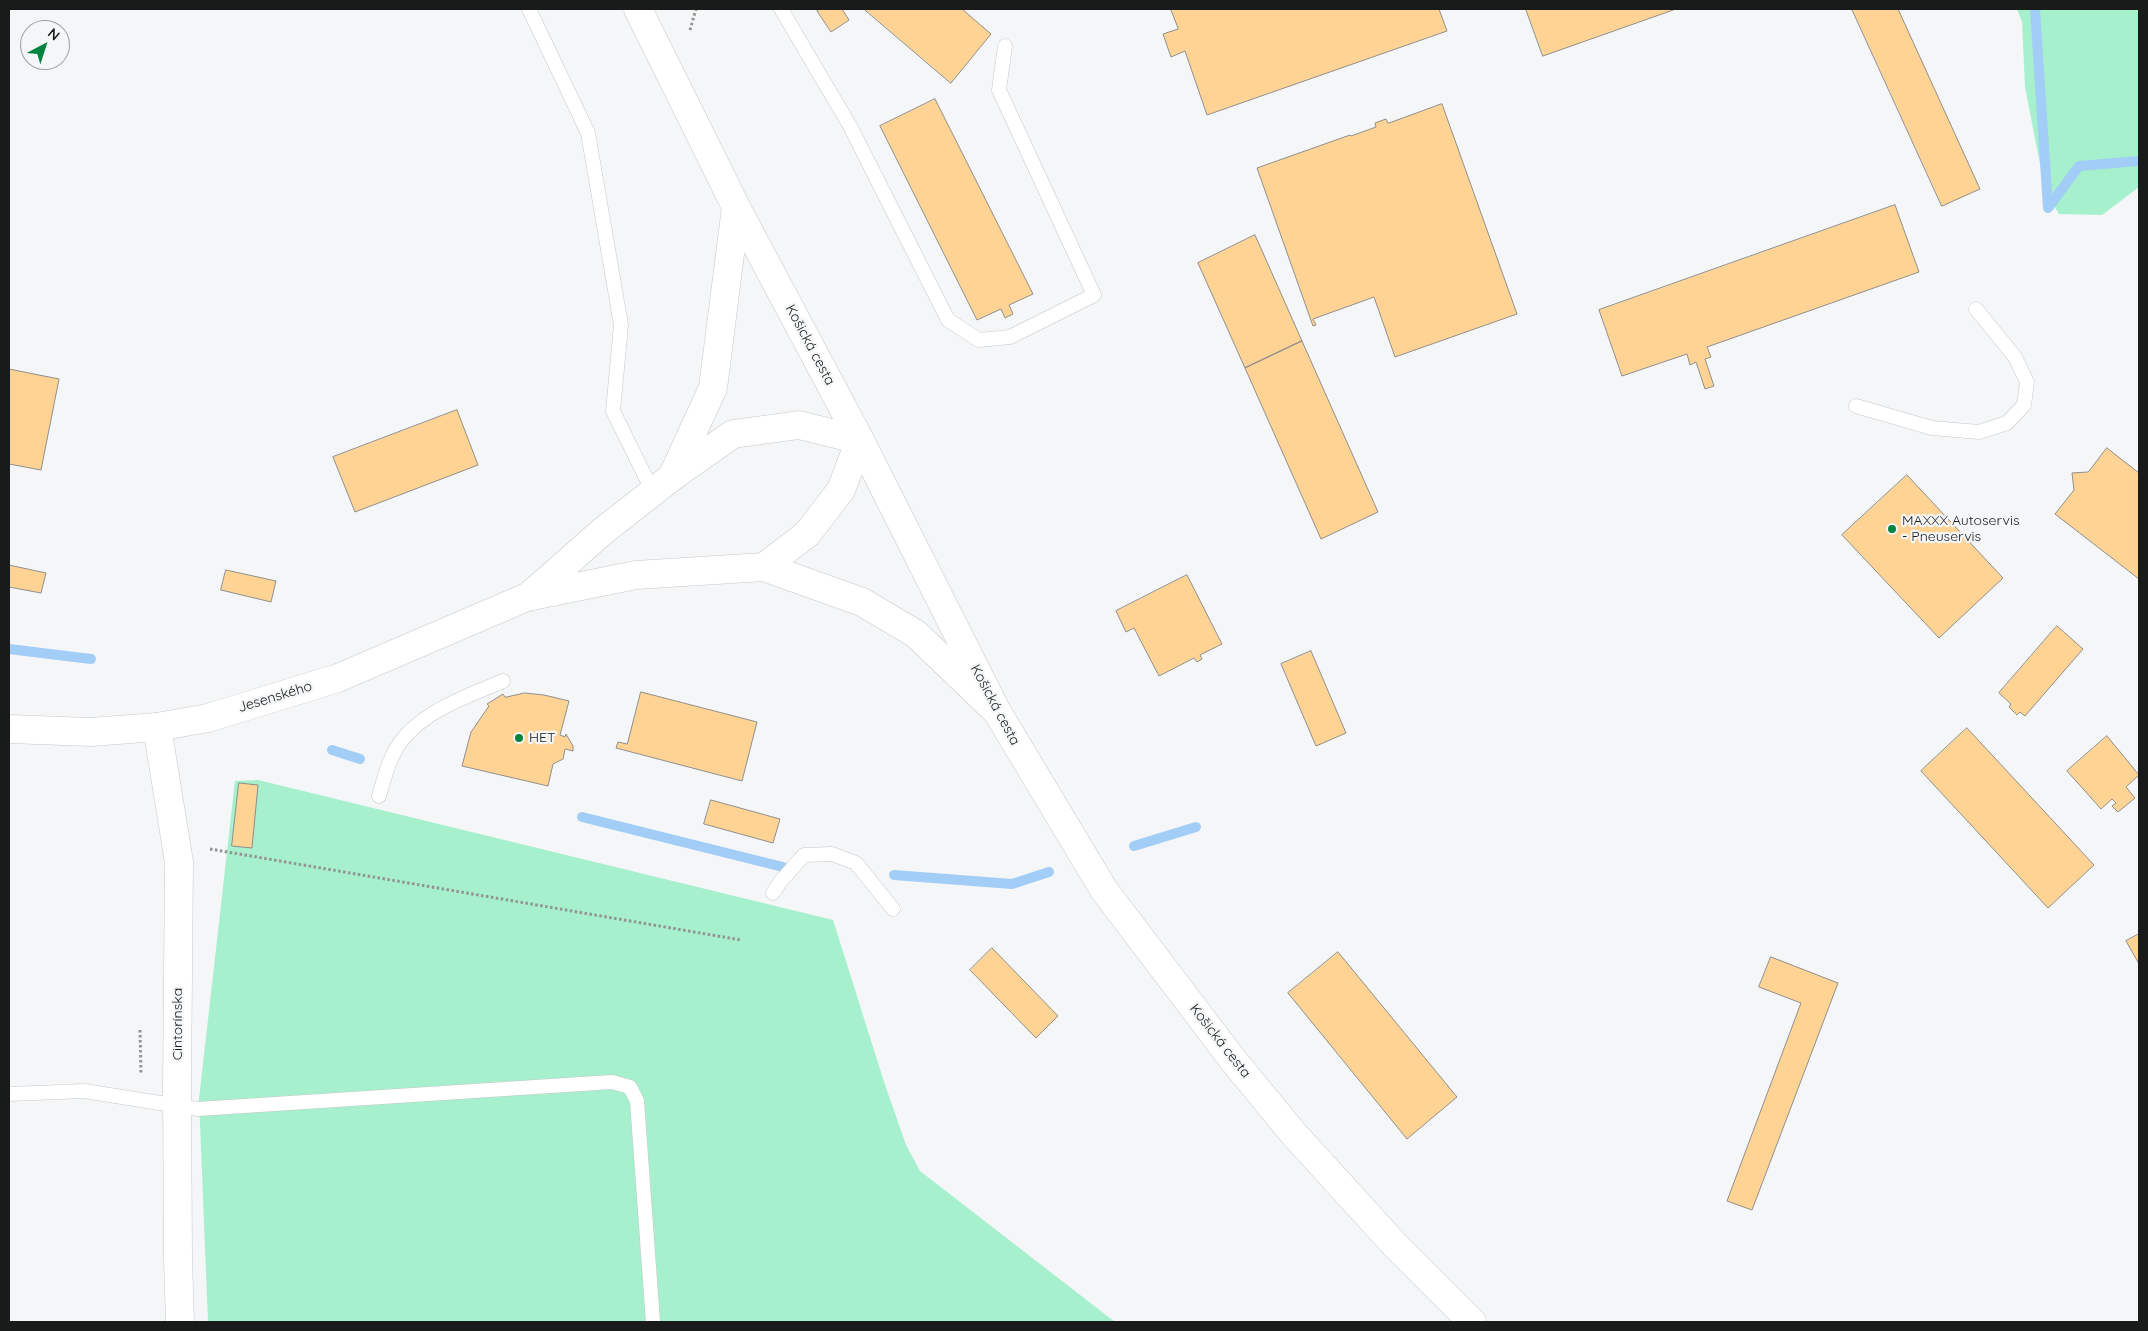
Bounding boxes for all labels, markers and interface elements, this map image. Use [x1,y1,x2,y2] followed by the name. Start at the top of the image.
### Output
[20,20,70,70] north arrow
[44,24,64,44] text: N
[782,302,838,388] street label: Košická cesta
[1902,513,2019,546] place label: MAXXX Autoservis - Pneuservis
[1886,523,1898,535] marker: MAXXX Autoservis - Pneuservis
[967,662,1023,748] street label: Košická cesta
[236,678,314,716] street label: Jesenského
[529,730,555,746] place label: HET
[513,732,525,744] marker: HET
[170,988,186,1060] street label: Cintorínska
[1186,1001,1254,1081] street label: Košická cesta

